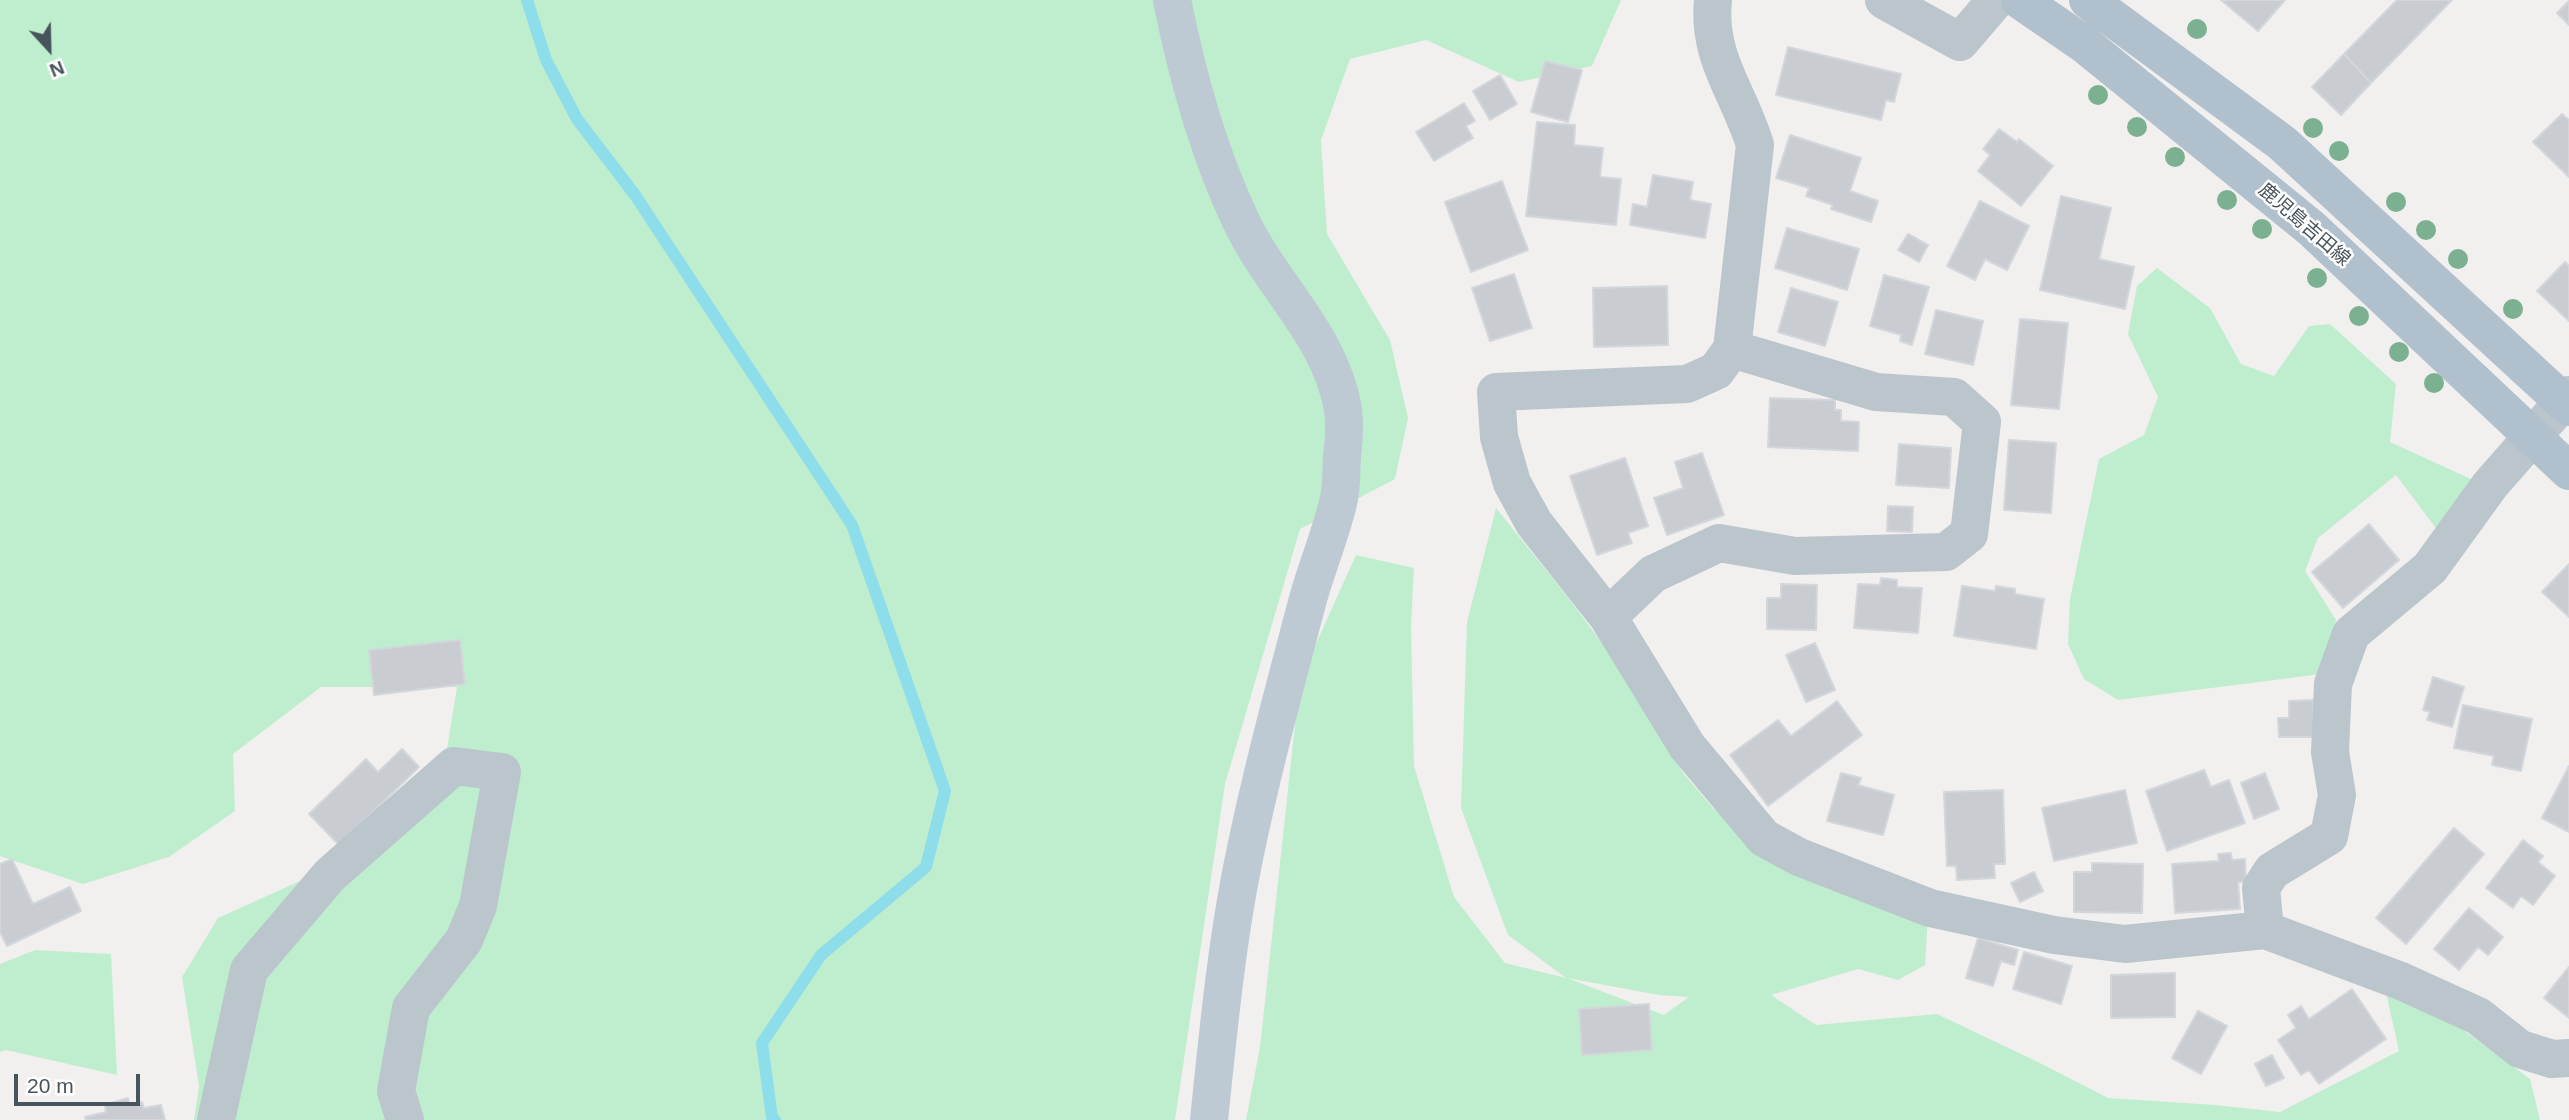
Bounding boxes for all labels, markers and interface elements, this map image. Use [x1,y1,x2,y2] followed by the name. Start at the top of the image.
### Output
[14,14,84,84] north arrow
[47,57,67,81] text: N
[2254,179,2354,271] street label: 鹿児島吉田線
[18,1060,144,1104] scale bar
[27,1074,74,1097] text: 20 m

